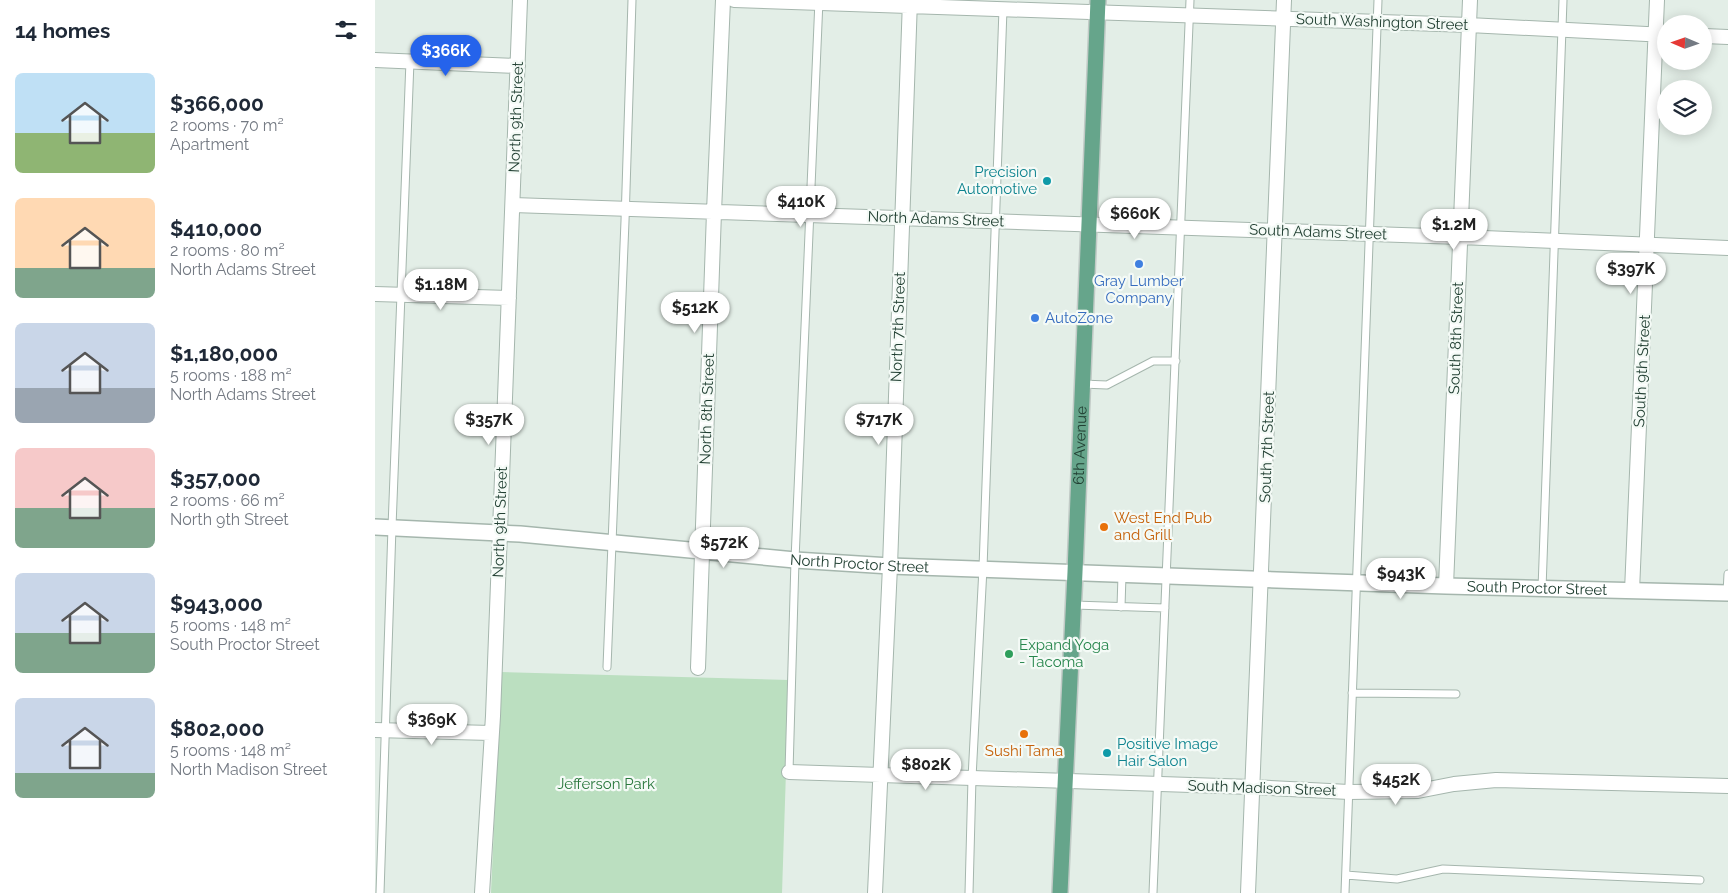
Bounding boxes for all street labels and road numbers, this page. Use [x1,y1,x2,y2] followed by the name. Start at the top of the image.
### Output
[1296,10,1468,34] street label: South Washington Street
[505,61,527,173] street label: North 9th Street
[867,208,1005,230] street label: North Adams Street
[1249,221,1387,243] street label: South Adams Street
[887,271,909,383] street label: North 7th Street
[1445,281,1467,395] street label: South 8th Street
[1630,314,1654,428] street label: South 9th Street
[696,353,718,465] street label: North 8th Street
[1256,391,1278,503] street label: South 7th Street
[1070,405,1091,485] street label: 6th Avenue
[489,466,511,578] street label: North 9th Street
[790,551,929,576] street label: North Proctor Street
[1467,578,1607,599] street label: South Proctor Street
[1187,776,1337,800] street label: South Madison Street

